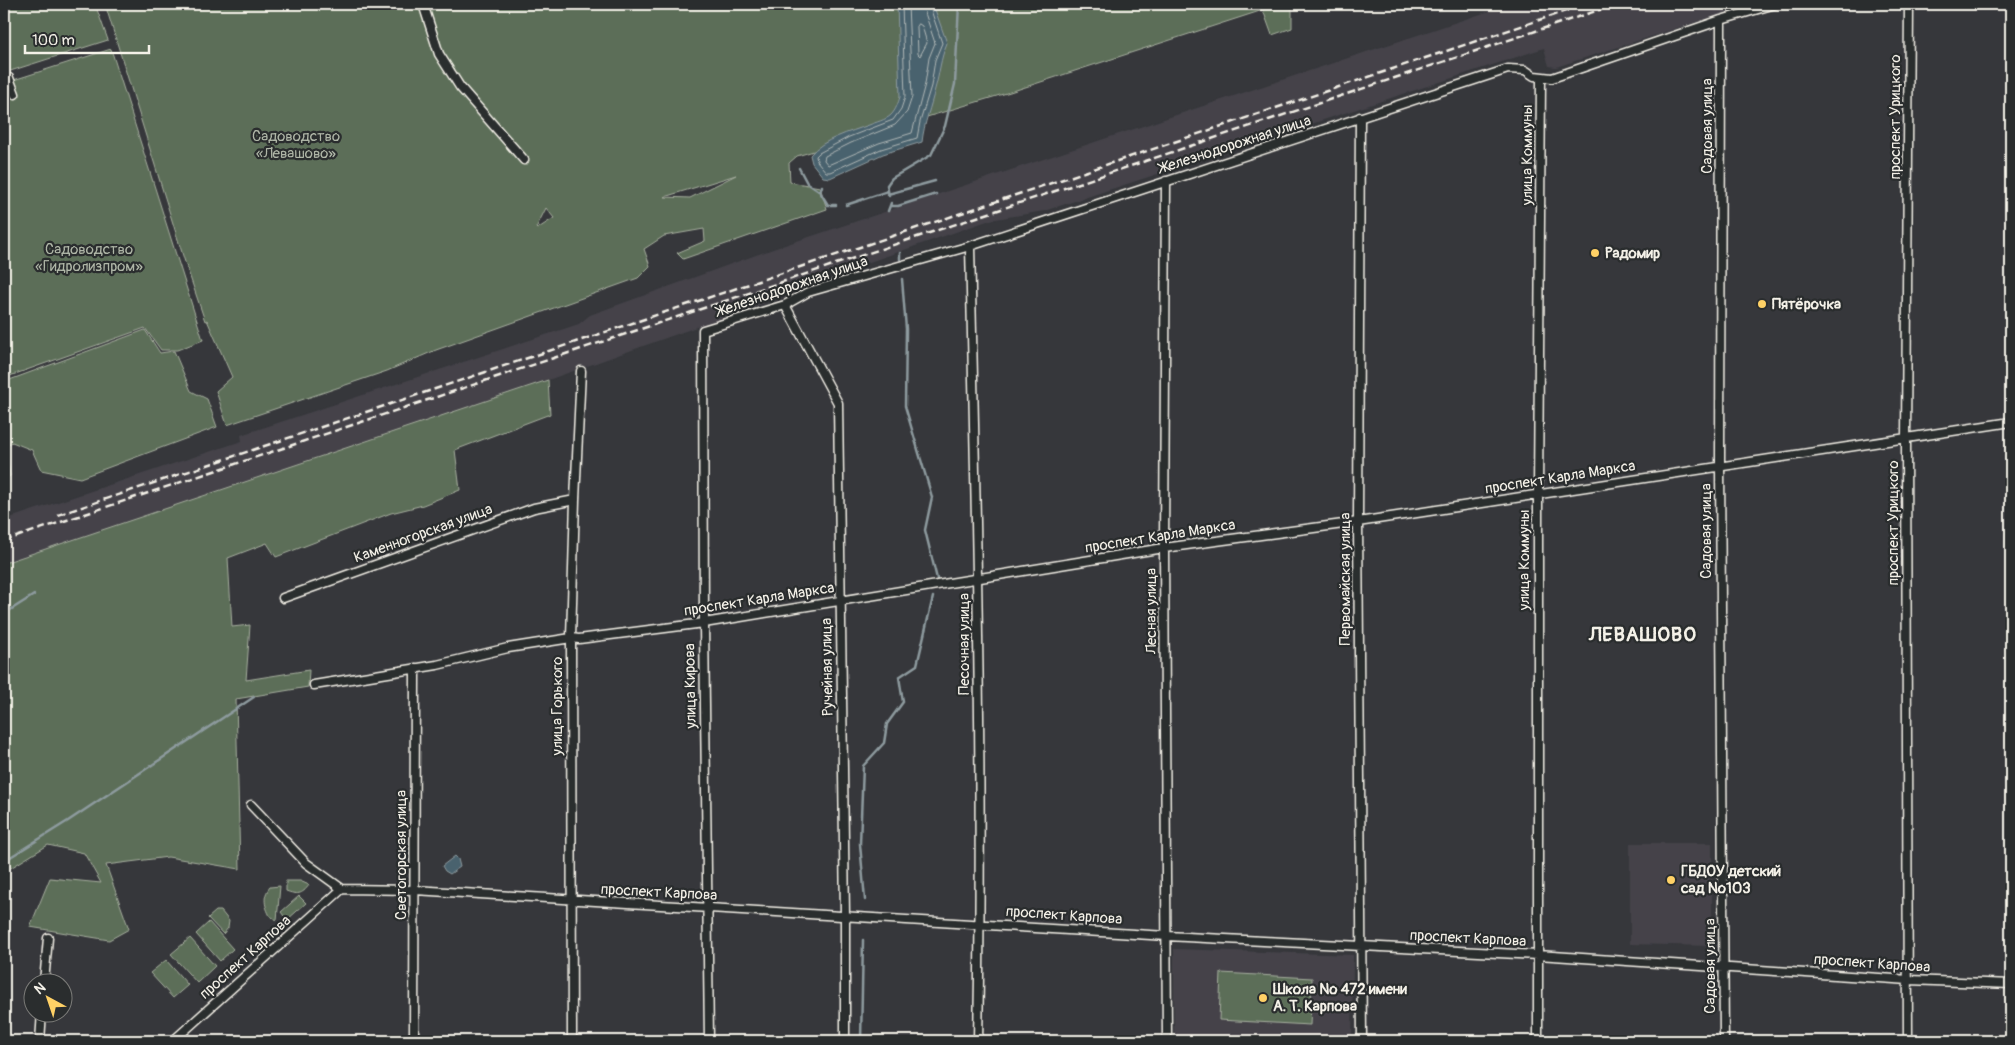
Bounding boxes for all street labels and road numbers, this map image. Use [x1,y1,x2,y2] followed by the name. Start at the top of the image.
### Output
[1886,54,1905,180] street label: проспект Урицкого
[1698,78,1717,174] street label: Садовая улица
[1518,105,1537,206] street label: улица Коммуны
[1155,111,1313,179] street label: Железнодорожная улица
[712,252,870,322] street label: Железнодорожная улица
[1484,456,1637,499] street label: проспект Карла Маркса
[1884,460,1903,586] street label: проспект Урицкого
[1697,483,1716,579] street label: Садовая улица
[351,500,495,567] street label: Каменногорская улица
[1515,510,1534,611] street label: улица Коммуны
[1336,512,1355,645] street label: Первомайская улица
[1084,515,1237,558] street label: проспект Карла Маркса
[1142,568,1161,655] street label: Лесная улица
[683,578,836,621] street label: проспект Карла Маркса
[955,593,974,695] street label: Песочная улица
[817,618,838,716] street label: Ручейная улица
[680,643,701,730] street label: улица Кирова
[548,657,567,756] street label: улица Горького
[392,790,411,920] street label: Светогорская улица
[600,880,718,905] street label: проспект Карпова
[1005,902,1123,929] street label: проспект Карпова
[196,911,295,1003] street label: проспект Карпова
[1701,918,1720,1014] street label: Садовая улица
[1409,926,1527,951] street label: проспект Карпова
[1813,950,1931,977] street label: проспект Карпова

